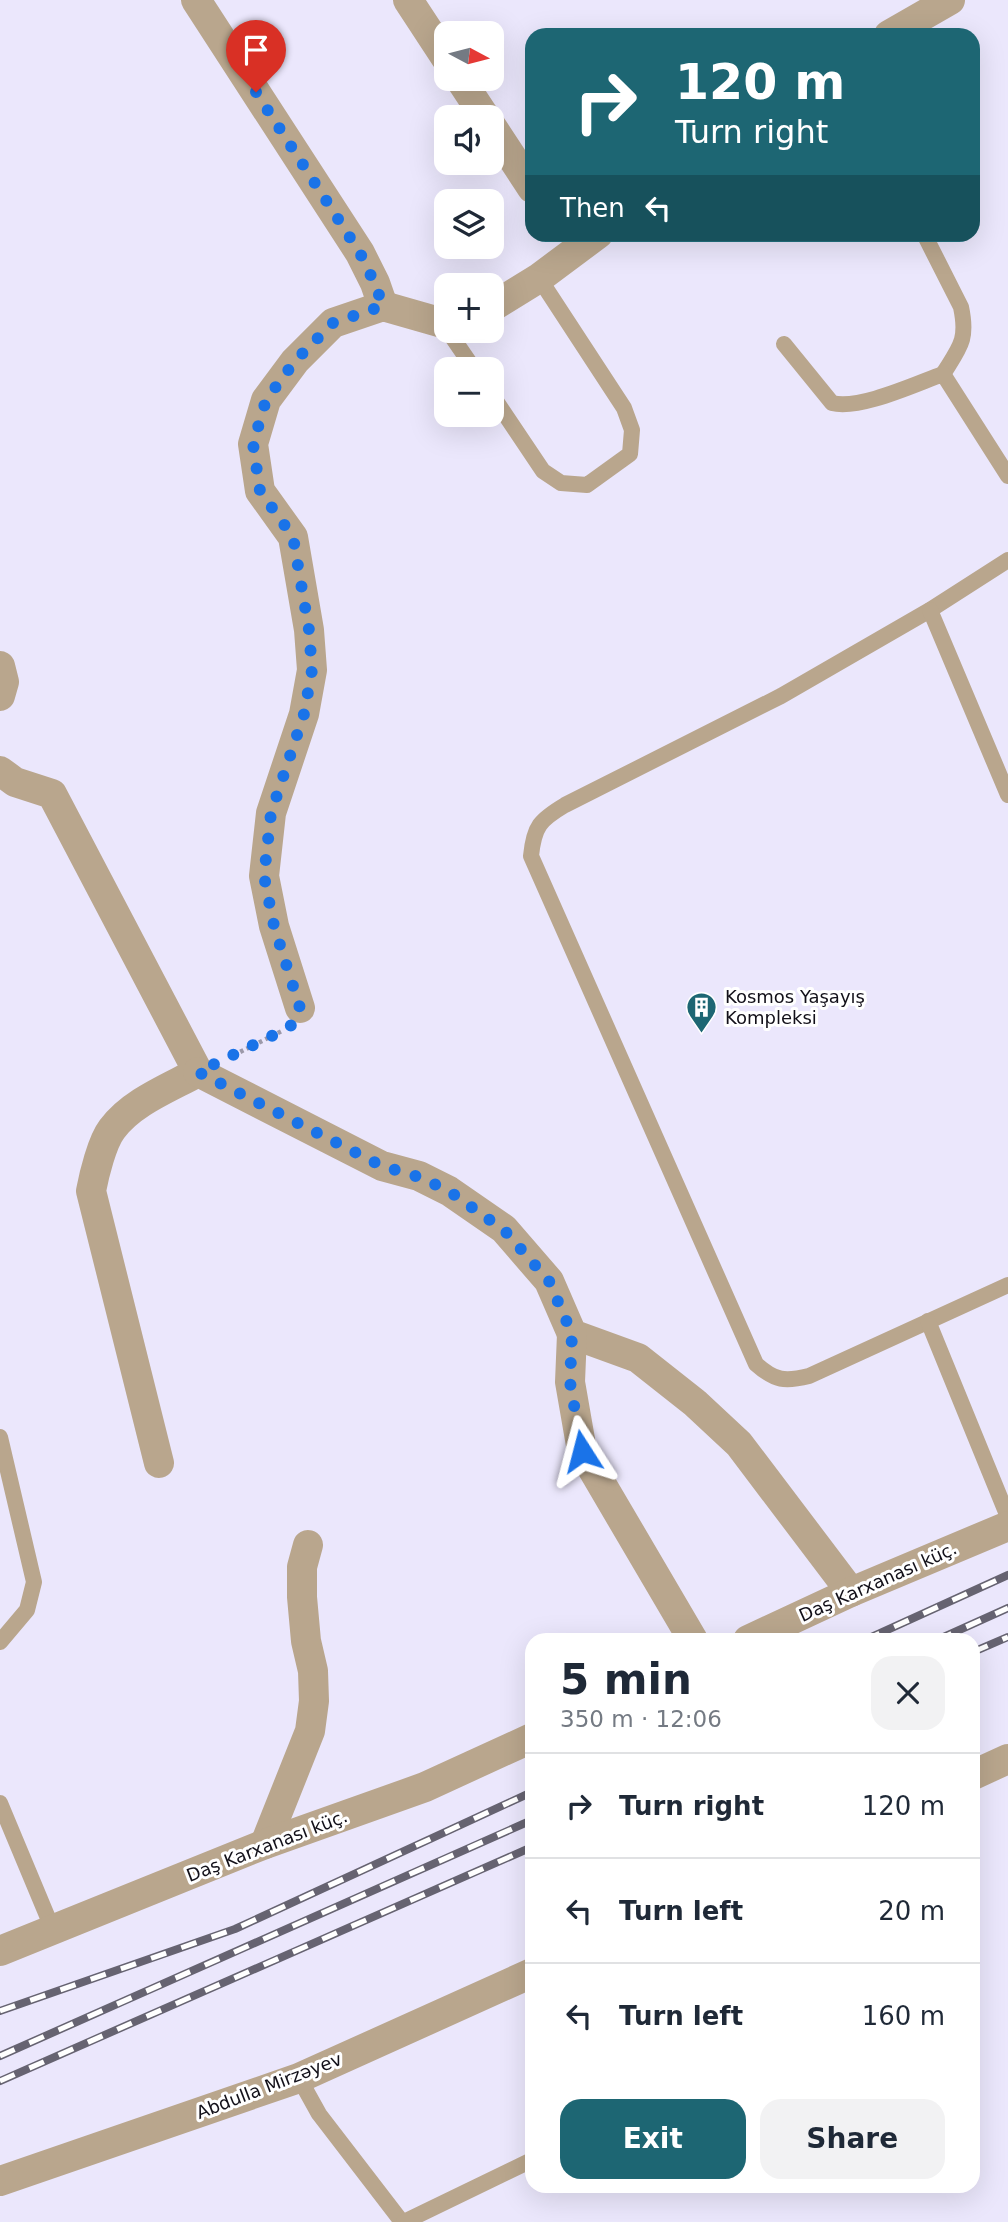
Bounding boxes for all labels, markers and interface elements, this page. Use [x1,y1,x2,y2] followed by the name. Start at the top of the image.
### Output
[226,20,286,92] pin
[434,21,504,91] north arrow
[434,21,504,427] map controls
[237,31,275,69] icon: arrive
[675,54,845,111] text: 120 m
[560,56,651,147] icon: right
[434,105,504,175] button: sound
[675,113,828,151] text: Turn right
[434,189,504,259] button: layers
[639,189,677,227] icon: left
[560,193,625,223] text: Then
[434,273,504,343] button: +
[434,357,504,427] button: −
[725,986,865,1028] place label: Kosmos Yaşayış Kompleksi
[685,990,719,1034] building icon: Kosmos Yaşayış Kompleksi
[545,1414,619,1488] position arrow
[796,1537,960,1626] street label: Daş Karxanası küç.
[560,1655,692,1704] text: 5 min
[871,1656,945,1730] button: close
[560,1706,722,1732] text: 350 m · 12:06
[560,1787,598,1825] icon: right
[619,1791,764,1821] text: Turn right
[862,1791,945,1821] text: 120 m
[183,1805,350,1886] street label: Daş Karxanası küç.
[560,1892,598,1930] icon: left
[619,1896,743,1926] text: Turn left
[878,1896,945,1926] text: 20 m
[560,1997,598,2035] icon: left
[619,2001,743,2031] text: Turn left
[862,2001,945,2031] text: 160 m
[193,2048,345,2123] street label: Abdulla Mirzəyev
[560,2099,746,2179] button: Exit
[760,2099,945,2179] button: Share

